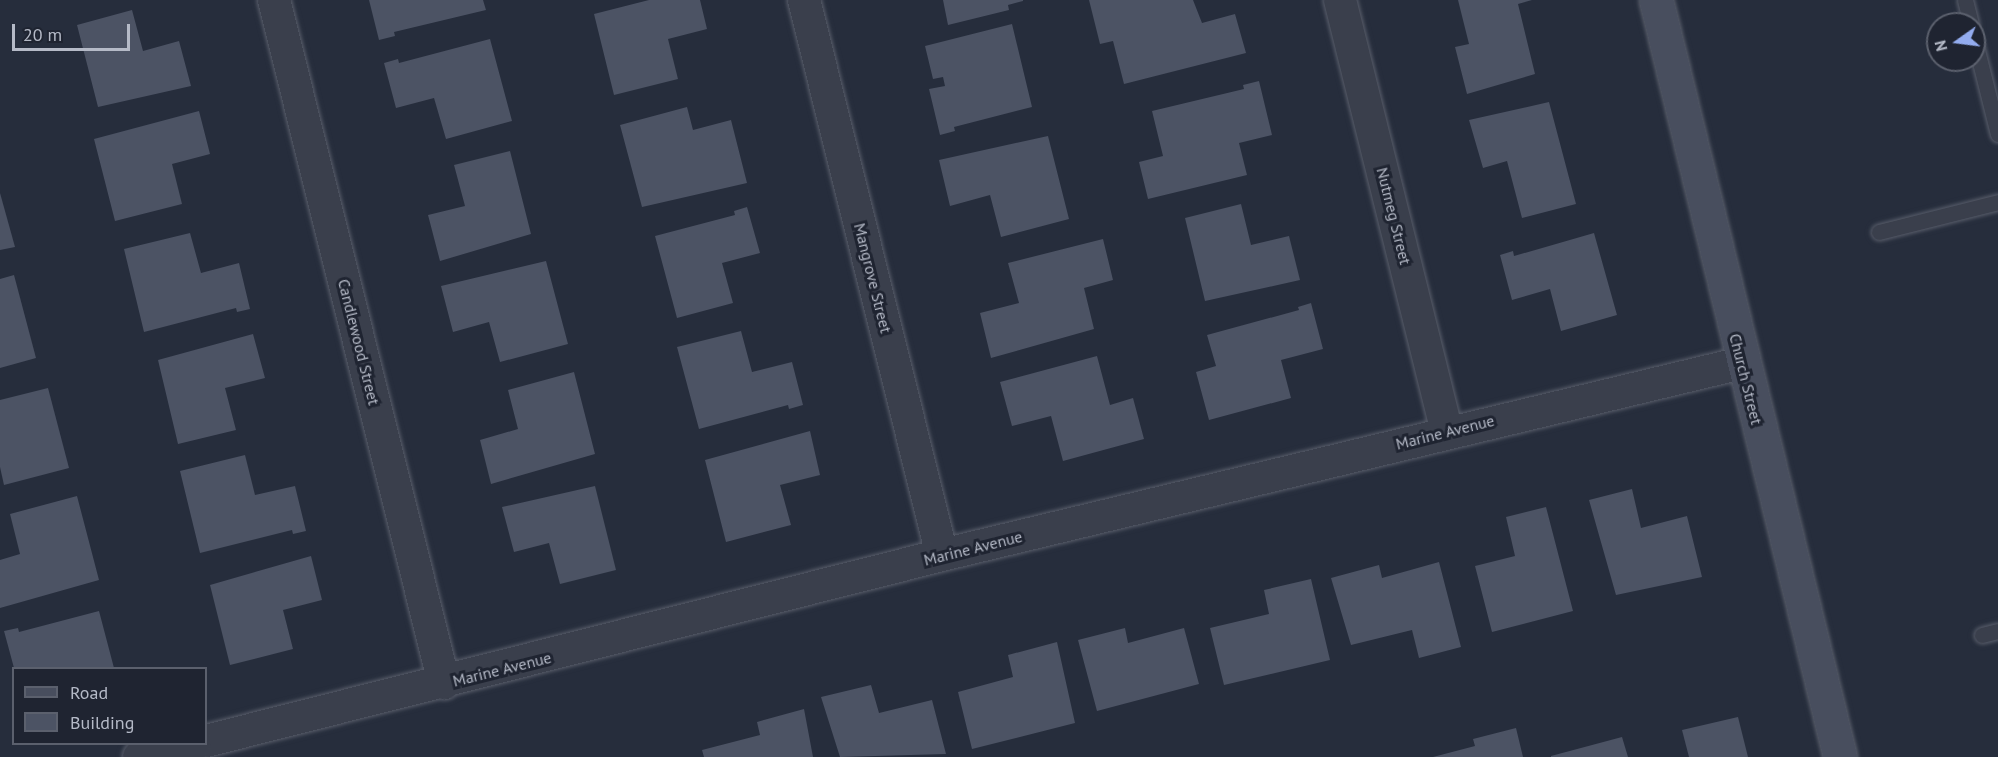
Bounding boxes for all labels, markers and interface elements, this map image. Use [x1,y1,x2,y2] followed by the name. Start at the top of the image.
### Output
[15,12,134,50] scale bar
[1926,12,1986,72] north arrow
[23,23,62,46] text: 20 m
[1930,38,1951,53] text: N
[1373,165,1415,267] street label: Nutmeg Street
[850,221,896,335] street label: Mangrove Street
[334,277,384,407] street label: Candlewood Street
[1725,332,1767,426] street label: Church Street
[1393,410,1497,454] street label: Marine Avenue
[921,526,1025,570] street label: Marine Avenue
[450,647,554,691] street label: Marine Avenue
[12,667,207,745] legend
[70,681,108,704] text: Road
[70,711,134,734] text: Building

